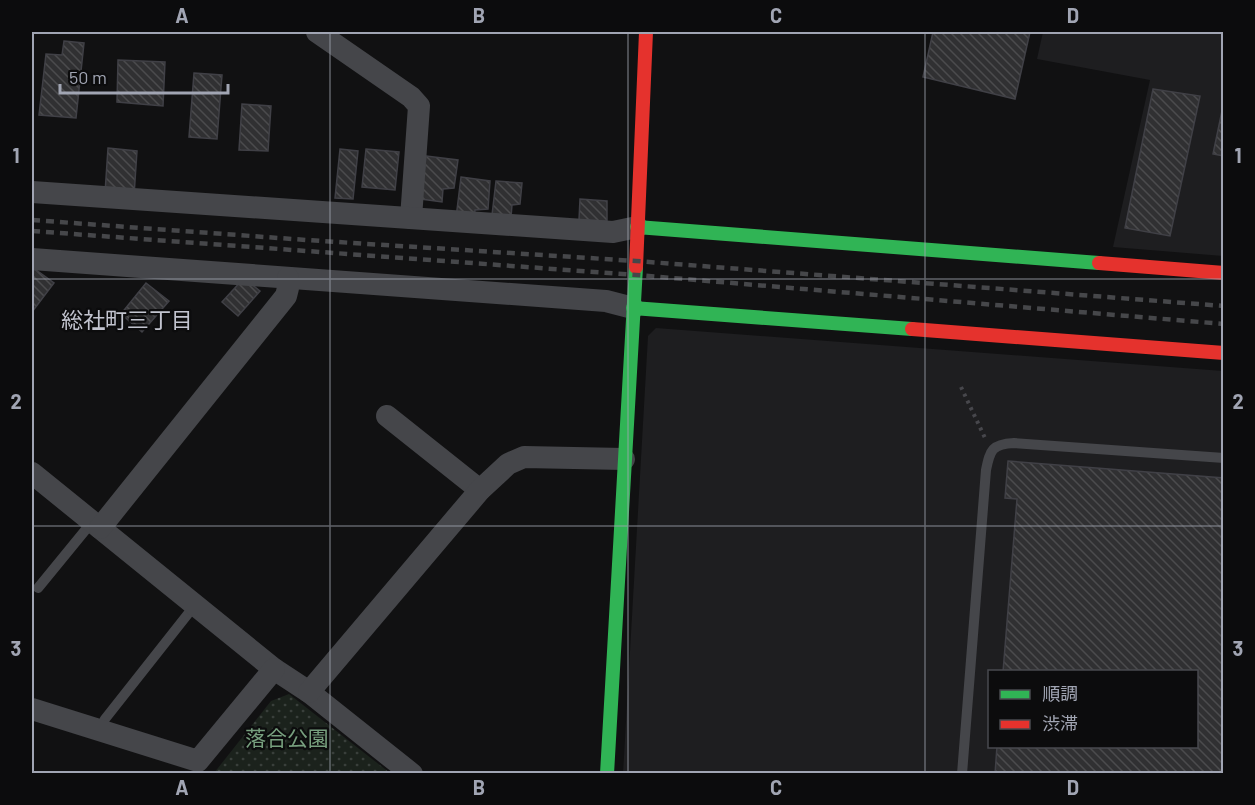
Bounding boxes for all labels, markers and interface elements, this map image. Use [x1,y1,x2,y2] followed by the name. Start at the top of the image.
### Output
[175,3,189,27] text: A
[473,3,485,27] text: B
[770,3,782,27] text: C
[1067,3,1079,27] text: D
[60,57,228,95] scale bar
[69,66,107,88] text: 50 m
[12,143,20,167] text: 1
[1234,143,1242,167] text: 1
[61,306,193,332] district label: 総社町三丁目
[10,389,22,413] text: 2
[1232,389,1244,413] text: 2
[11,636,21,660] text: 3
[1233,636,1243,660] text: 3
[988,670,1198,748] legend
[1042,682,1078,704] text: 順調
[1042,712,1078,734] text: 渋滞
[245,725,329,750] park label: 落合公園
[175,775,189,799] text: A
[473,775,485,799] text: B
[770,775,782,799] text: C
[1067,775,1079,799] text: D

